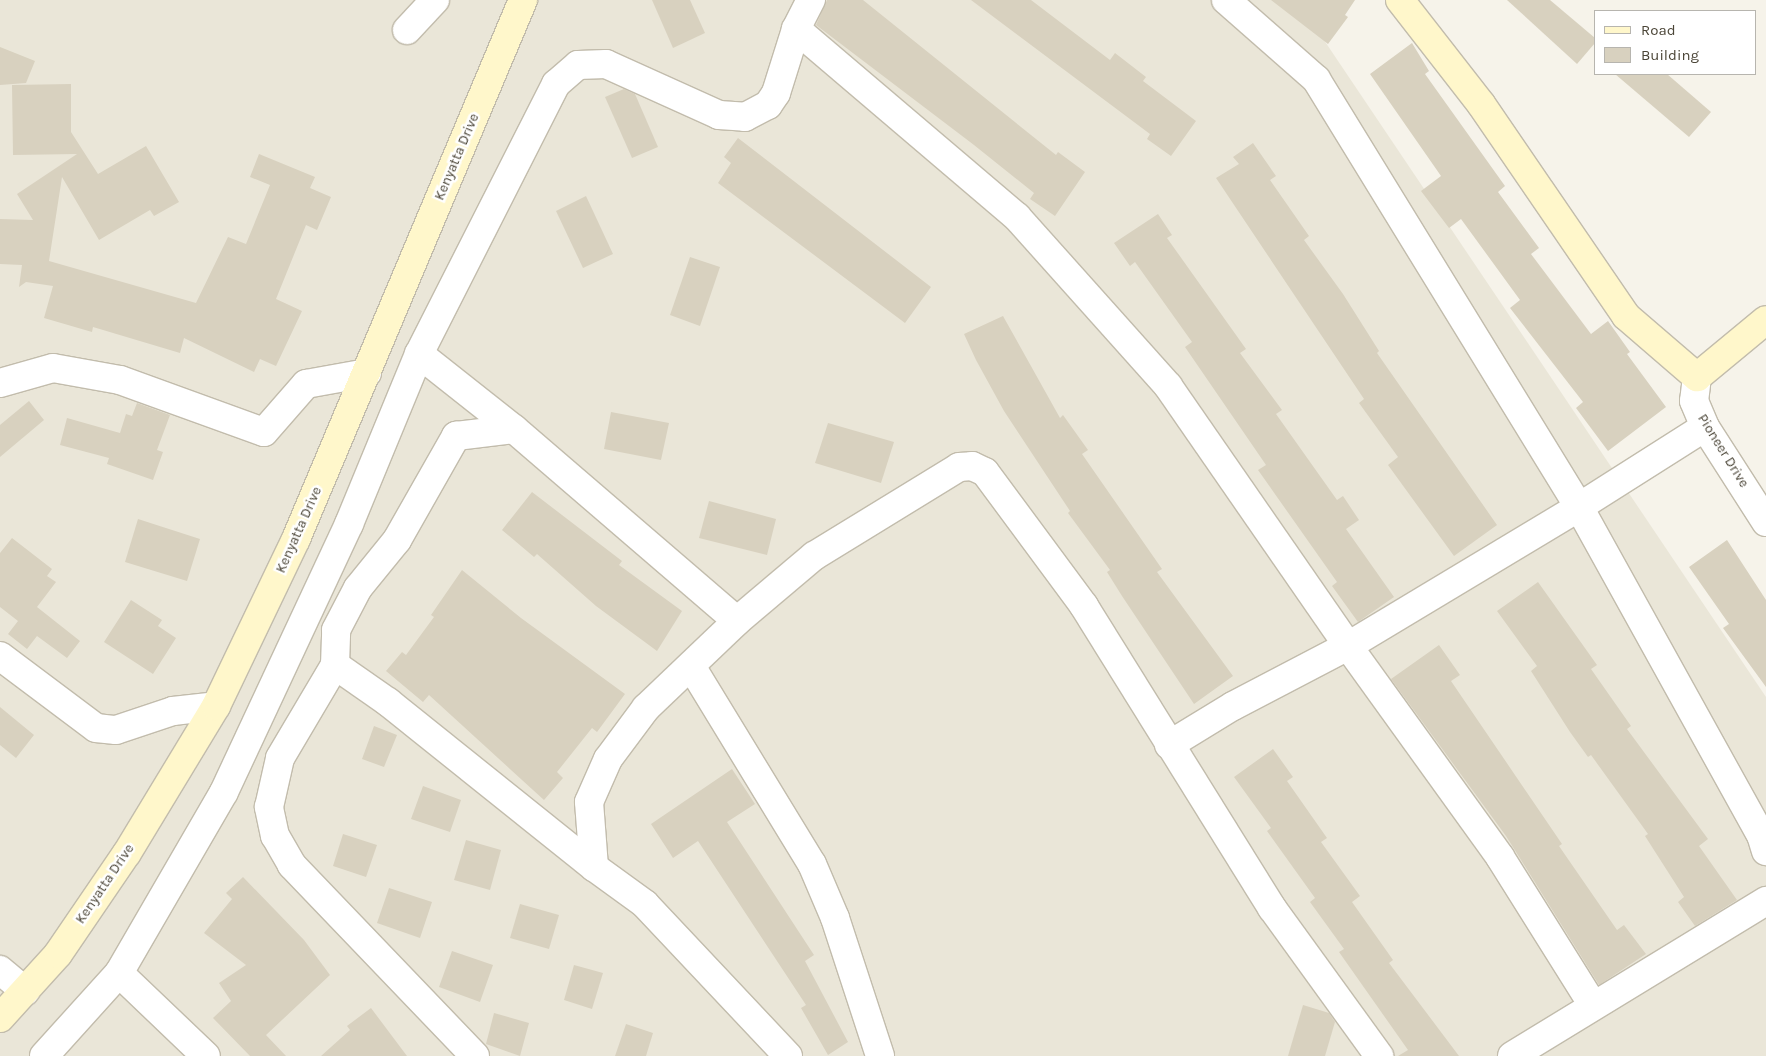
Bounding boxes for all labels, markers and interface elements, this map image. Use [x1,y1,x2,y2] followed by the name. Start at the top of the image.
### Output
[1594,10,1756,75] legend
[1641,21,1676,39] text: Road
[1641,46,1699,64] text: Building
[431,111,483,203] street label: Kenyatta Drive
[1694,411,1752,491] street label: Pioneer Drive
[272,484,326,576] street label: Kenyatta Drive
[72,841,138,927] street label: Kenyatta Drive

